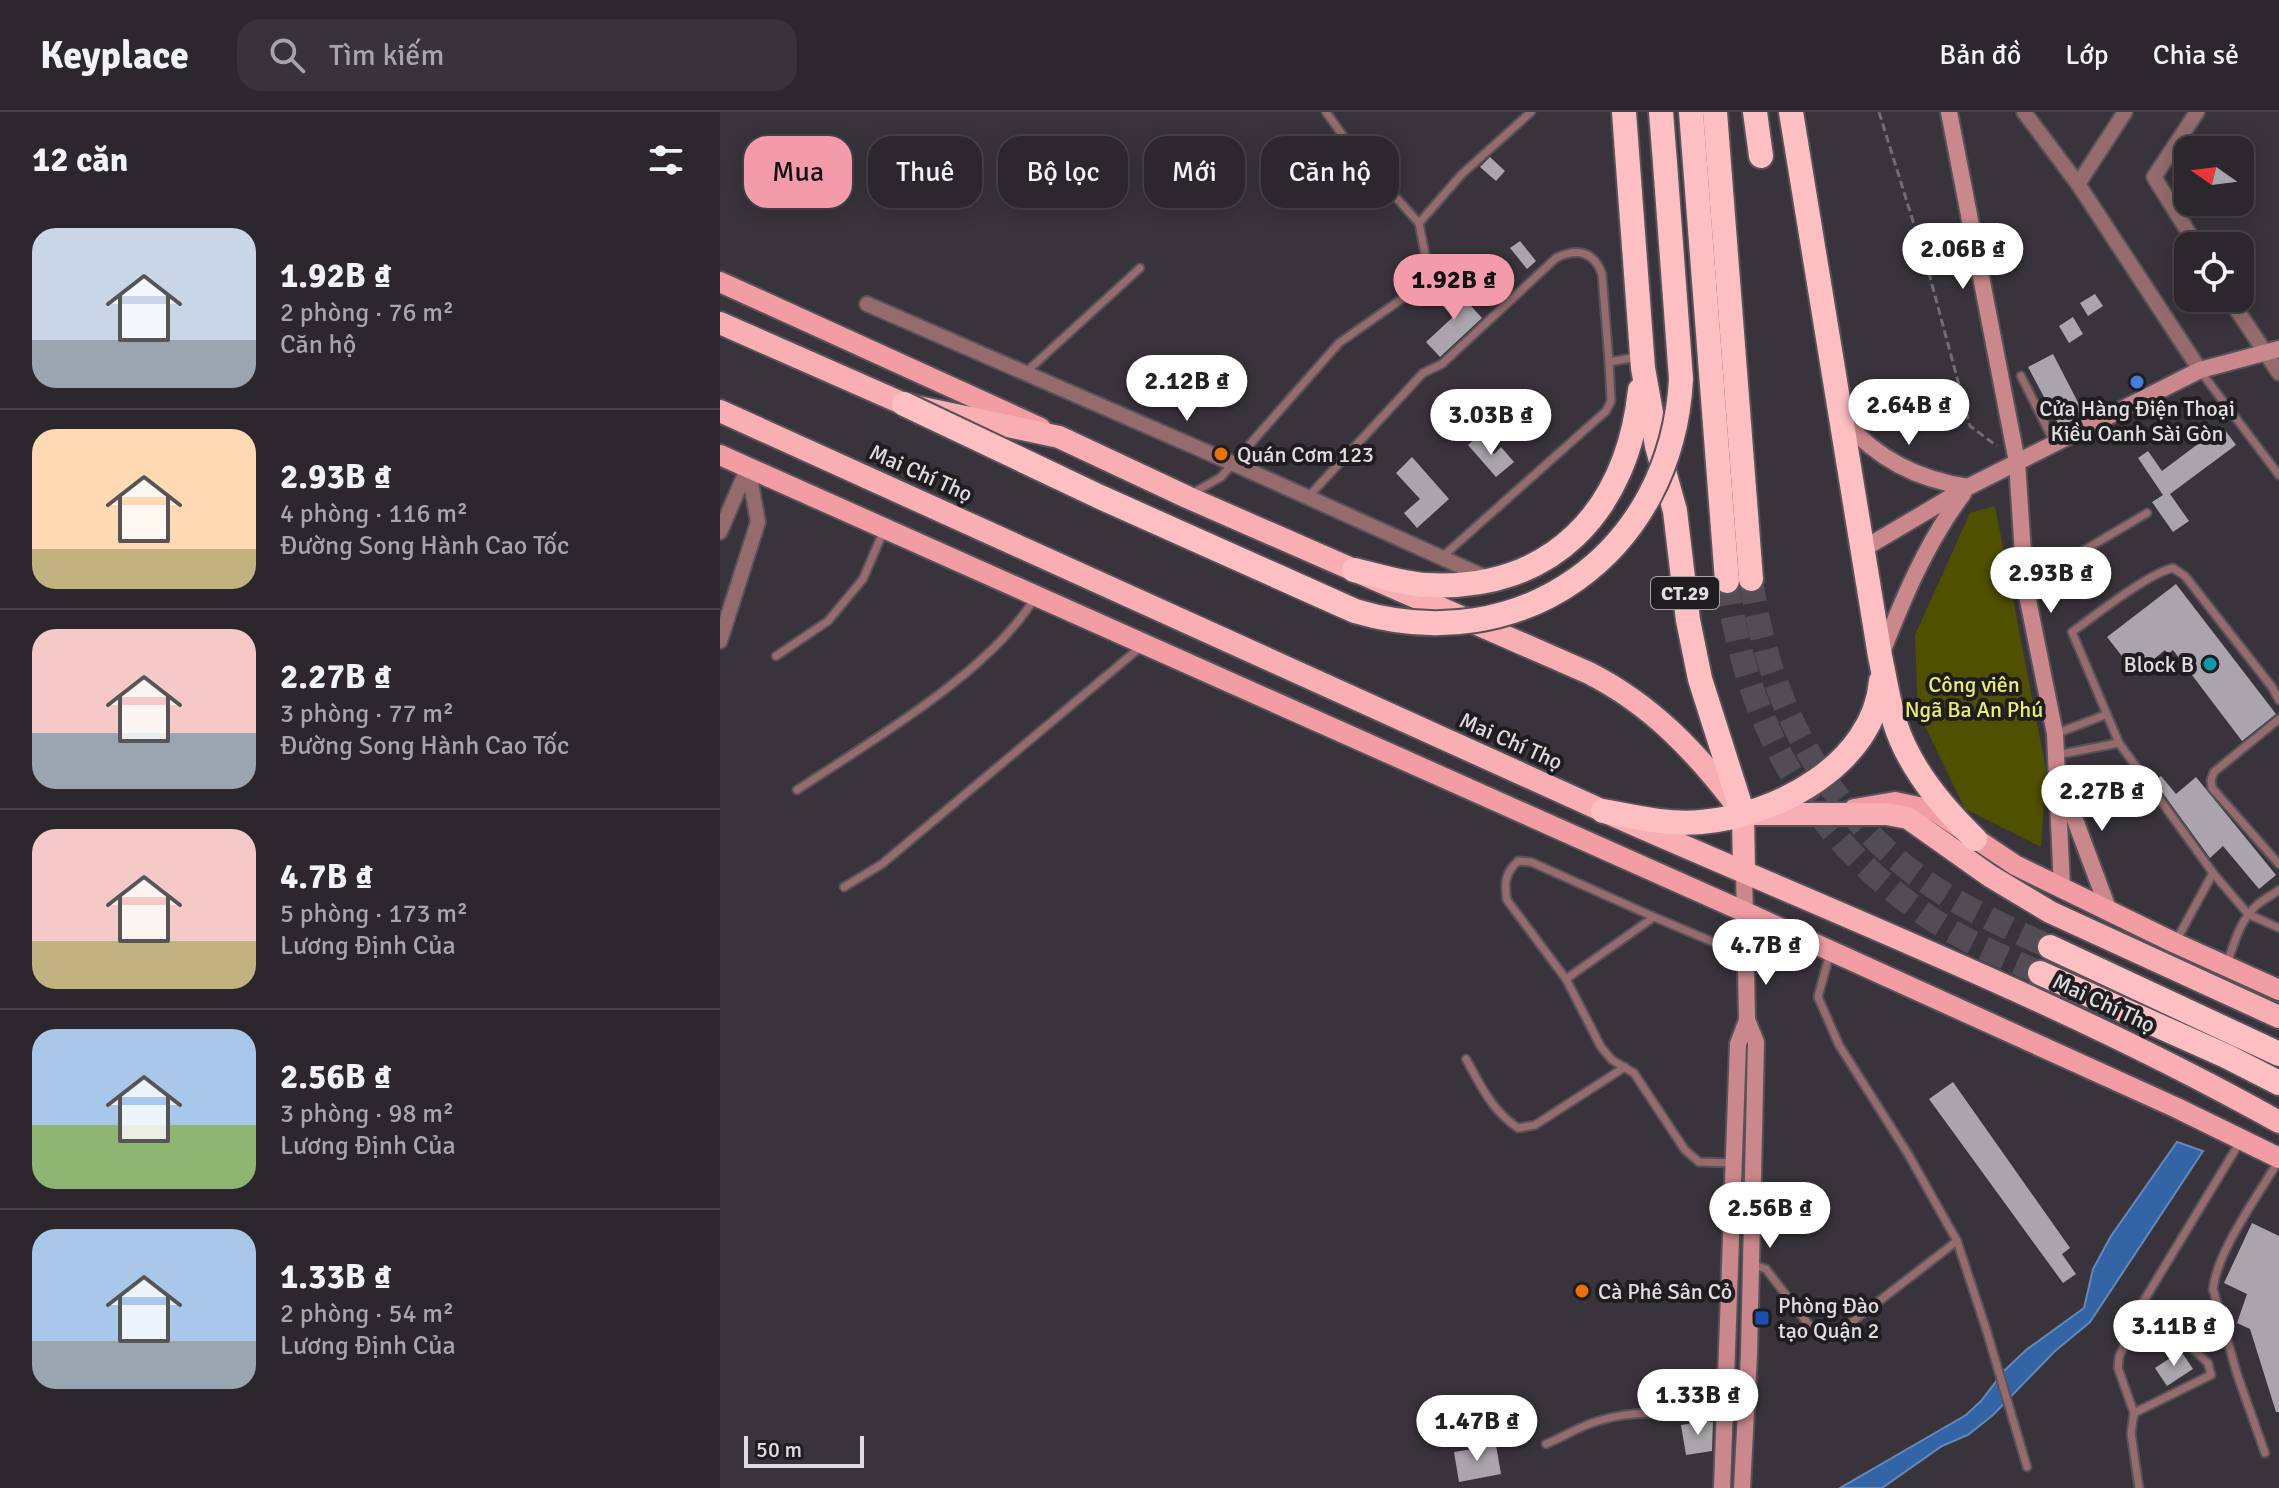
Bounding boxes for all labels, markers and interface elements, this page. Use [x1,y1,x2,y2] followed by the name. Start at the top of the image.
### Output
[237,19,797,91] search box
[40,32,189,79] text: Keyplace
[265,33,309,77] icon: search
[329,37,444,74] text: Tìm kiếm
[1939,38,2021,72] text: Bản đồ
[2065,38,2109,72] text: Lớp
[2153,38,2239,72] text: Chia sẻ
[744,136,852,208] chip: Mua
[868,136,982,208] chip: Thuê
[998,136,1128,208] chip: Bộ lọc
[1144,136,1245,208] chip: Mới
[1261,136,1399,208] chip: Căn hộ
[2174,136,2254,216] north arrow
[2174,136,2254,312] map controls
[644,138,688,182] icon: filters
[32,139,128,181] text: 12 căn
[1889,223,2037,291] pin: 2.06B ₫
[2174,232,2254,312] button: locate
[1920,233,2006,265] text: 2.06B ₫
[1380,254,1528,322] pin: 1.92B ₫
[280,255,392,297] text: 1.92B ₫
[96,260,192,356] icon: home
[1411,264,1497,296] text: 1.92B ₫
[280,297,454,329] text: 2 phòng · 76 m²
[280,329,356,361] text: Căn hộ
[1113,355,1261,423] pin: 2.12B ₫
[1144,365,1230,397] text: 2.12B ₫
[2128,373,2146,391] marker: Cửa Hàng Điện Thoại Kiều Oanh Sài Gòn
[1835,379,1983,447] pin: 2.64B ₫
[1417,389,1565,457] pin: 3.03B ₫
[1866,389,1952,421] text: 2.64B ₫
[2039,395,2235,447] place label: Cửa Hàng Điện Thoại Kiều Oanh Sài Gòn
[1448,399,1534,431] text: 3.03B ₫
[865,438,977,508] street label: Mai Chí Thọ
[1237,441,1374,468] place label: Quán Cơm 123
[1212,445,1230,463] marker: Quán Cơm 123
[280,456,392,498] text: 2.93B ₫
[96,461,192,557] icon: home
[280,498,468,530] text: 4 phòng · 116 m²
[280,530,569,562] text: Đường Song Hành Cao Tốc
[1977,547,2125,615] pin: 2.93B ₫
[2008,557,2094,589] text: 2.93B ₫
[1651,577,1719,609] road number: CT.29
[2123,651,2194,678] place label: Block B
[2201,655,2219,673] marker: Block B
[280,656,392,698] text: 2.27B ₫
[96,661,192,757] icon: home
[1905,671,2043,723] park label: Công viên Ngã Ba An Phú
[280,698,454,730] text: 3 phòng · 77 m²
[1455,706,1567,776] street label: Mai Chí Thọ
[280,730,569,762] text: Đường Song Hành Cao Tốc
[2028,765,2176,833] pin: 2.27B ₫
[2059,775,2145,807] text: 2.27B ₫
[280,856,373,898] text: 4.7B ₫
[96,861,192,957] icon: home
[280,898,468,930] text: 5 phòng · 173 m²
[1701,919,1831,987] pin: 4.7B ₫
[1730,929,1802,961] text: 4.7B ₫
[280,930,456,962] text: Lương Định Của
[2048,968,2160,1038] street label: Mai Chí Thọ
[280,1056,392,1098] text: 2.56B ₫
[96,1061,192,1157] icon: home
[280,1098,454,1130] text: 3 phòng · 98 m²
[280,1130,456,1162] text: Lương Định Của
[1696,1182,1844,1250] pin: 2.56B ₫
[1727,1192,1813,1224] text: 2.56B ₫
[280,1256,392,1298] text: 1.33B ₫
[96,1261,192,1357] icon: home
[1598,1278,1732,1305] place label: Cà Phê Sân Cỏ
[1573,1282,1591,1300] marker: Cà Phê Sân Cỏ
[1778,1292,1879,1344] place label: Phòng Đào tạo Quận 2
[280,1298,454,1330] text: 2 phòng · 54 m²
[2100,1300,2248,1368] pin: 3.11B ₫
[1753,1309,1771,1327] marker: Phòng Đào tạo Quận 2
[2131,1310,2217,1342] text: 3.11B ₫
[280,1330,456,1362] text: Lương Định Của
[1624,1369,1772,1437] pin: 1.33B ₫
[1655,1379,1741,1411] text: 1.33B ₫
[1403,1395,1551,1463] pin: 1.47B ₫
[1434,1405,1520,1437] text: 1.47B ₫
[744,1432,864,1468] scale bar
[756,1436,802,1463] text: 50 m

